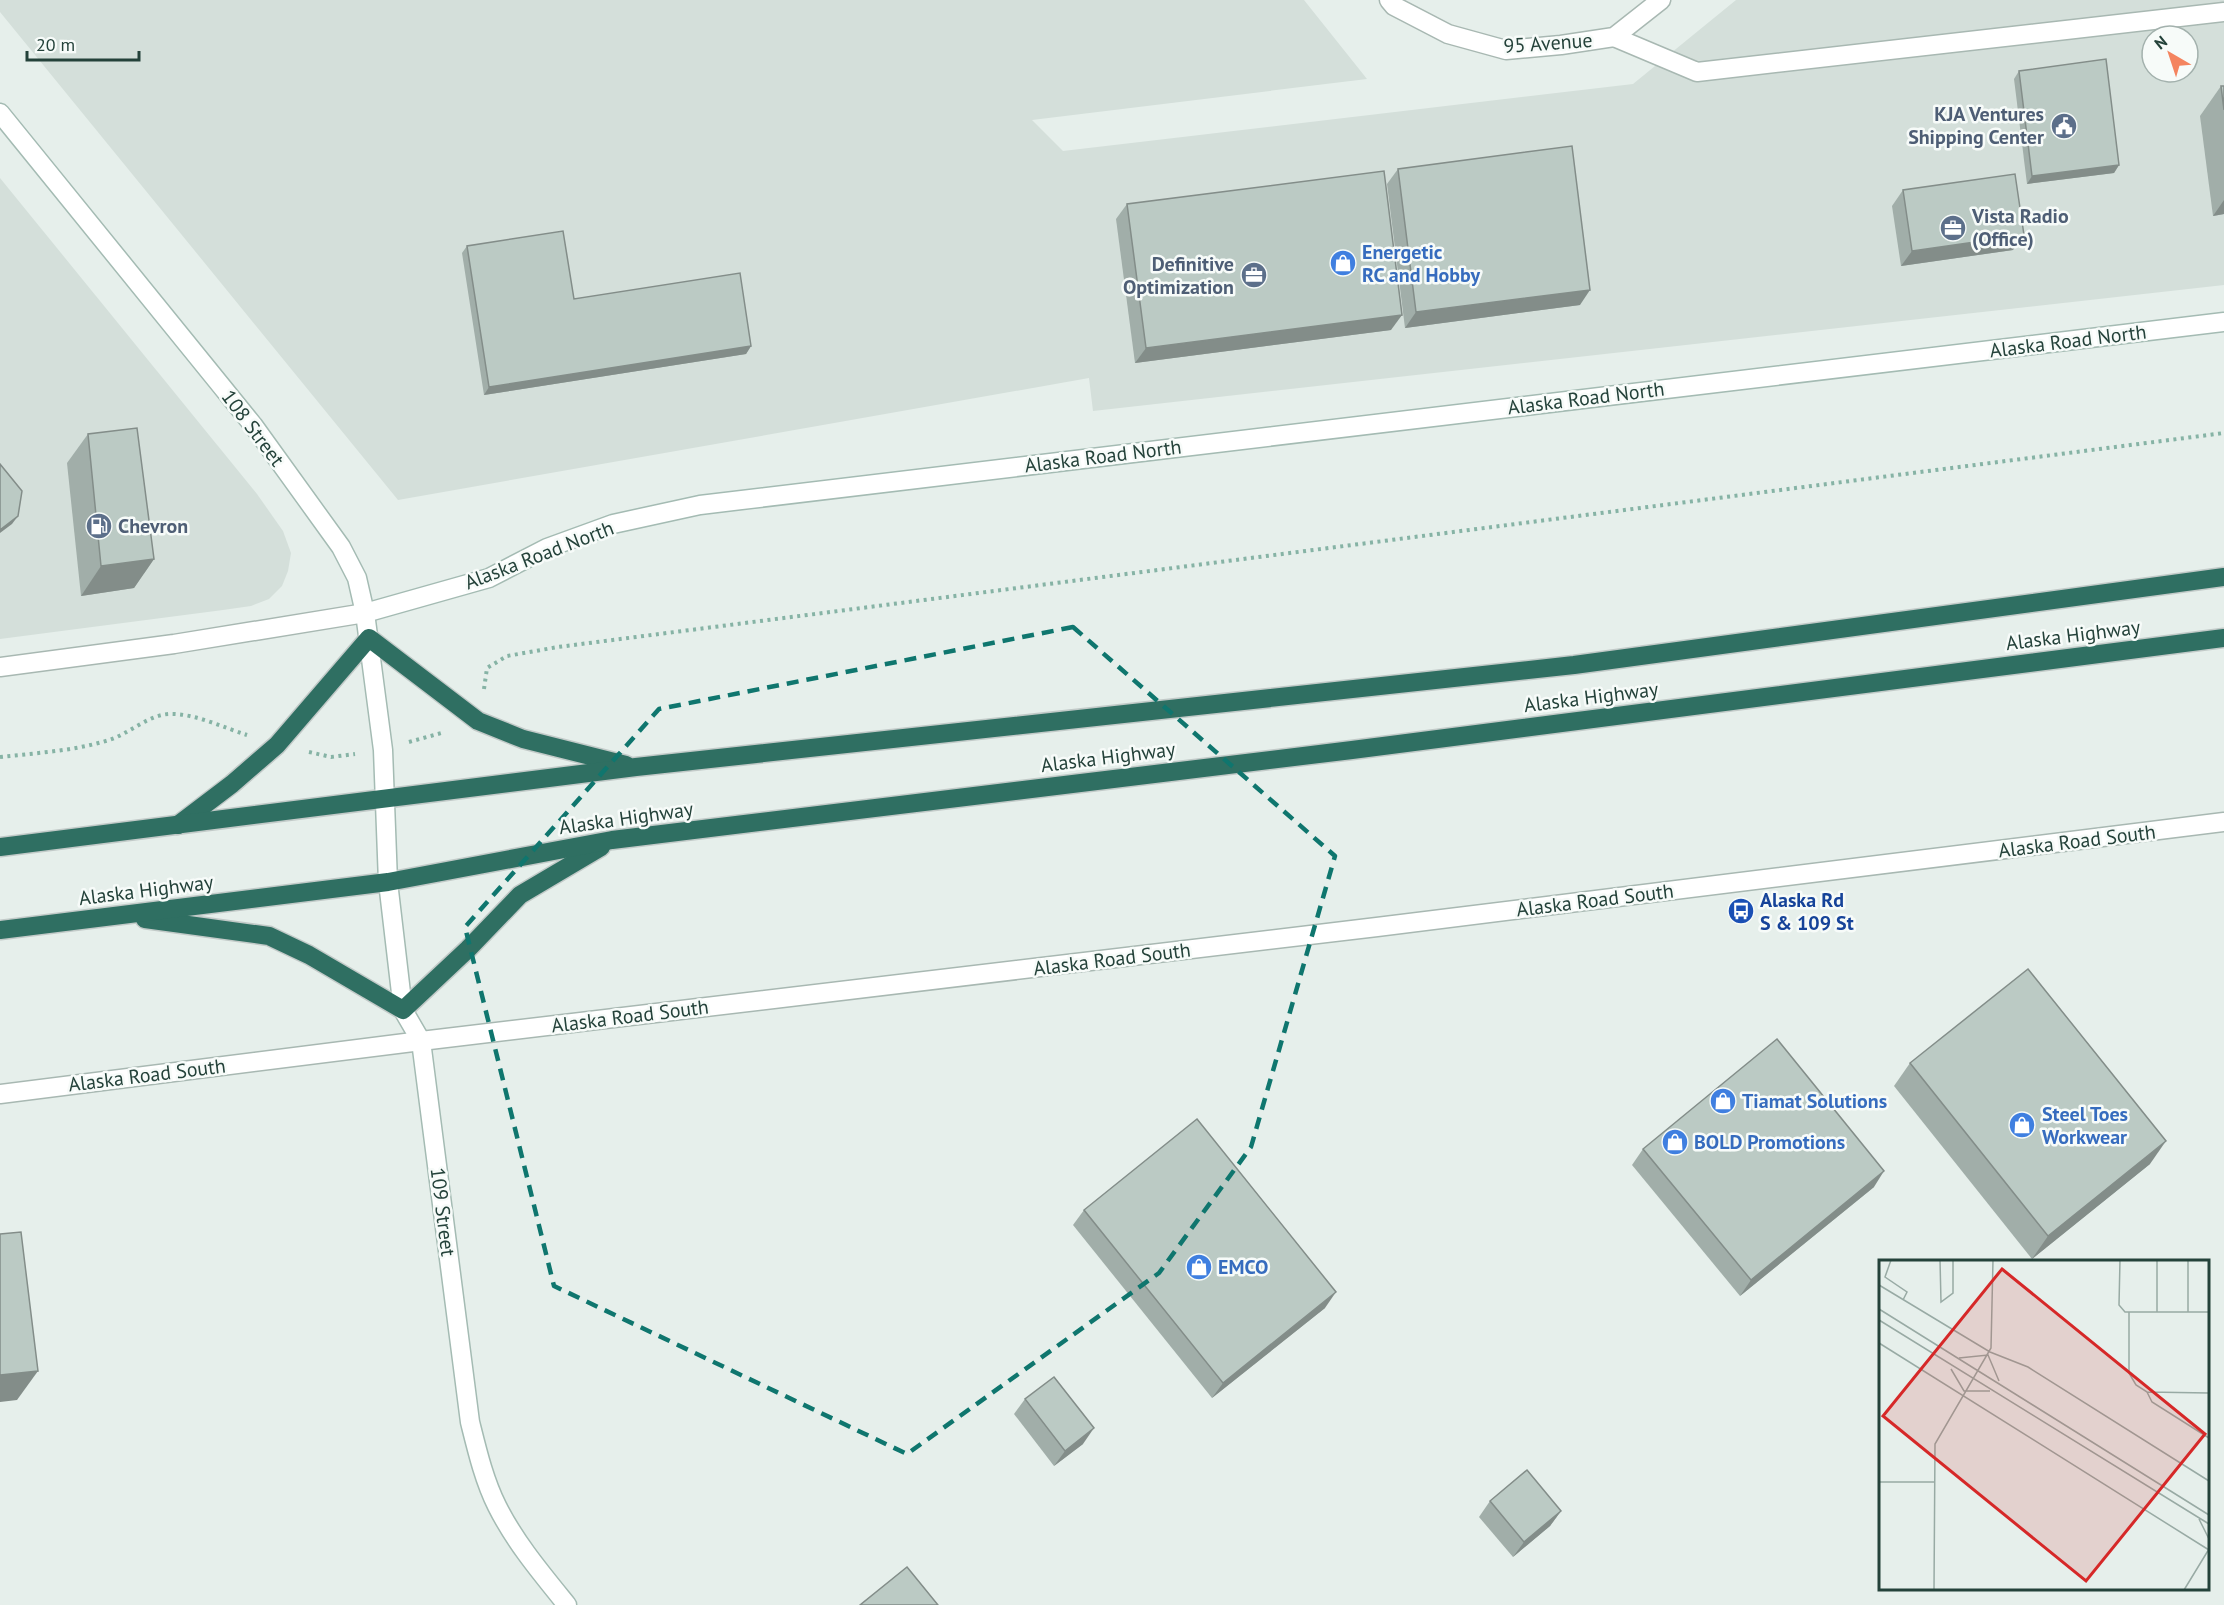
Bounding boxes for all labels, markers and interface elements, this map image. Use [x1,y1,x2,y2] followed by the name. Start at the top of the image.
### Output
[27,24,140,62] scale bar
[2140,24,2200,84] north arrow
[1503,27,1593,59] street label: 95 Avenue
[2150,31,2171,53] text: N
[36,33,75,56] text: 20 m
[1908,101,2044,150] place label: KJA Ventures Shipping Center
[2049,111,2079,141] public building icon: KJA Ventures Shipping Center
[1971,203,2069,252] place label: Vista Radio (Office)
[1938,213,1968,243] office icon: Vista Radio (Office)
[1362,239,1480,288] place label: Energetic RC and Hobby
[1328,248,1358,278] shop icon: Energetic RC and Hobby
[1123,251,1234,300] place label: Definitive Optimization
[1239,260,1269,290] office icon: Definitive Optimization
[1988,318,2148,364] street label: Alaska Road North
[1506,375,1666,421] street label: Alaska Road North
[216,385,290,472] street label: 108 Street
[1023,433,1183,479] street label: Alaska Road North
[84,511,114,541] fuel station icon: Chevron
[118,513,188,539] place label: Chevron
[461,515,617,595] street label: Alaska Road North
[2004,614,2142,656] street label: Alaska Highway
[1522,676,1660,718] street label: Alaska Highway
[1039,736,1177,778] street label: Alaska Highway
[557,796,695,840] street label: Alaska Highway
[1997,818,2157,864] street label: Alaska Road South
[77,869,215,911] street label: Alaska Highway
[1515,877,1675,923] street label: Alaska Road South
[1760,887,1854,936] place label: Alaska Rd S & 109 St
[1726,896,1756,926] bus stop icon: Alaska Rd S & 109 St
[1032,936,1192,982] street label: Alaska Road South
[550,993,710,1039] street label: Alaska Road South
[67,1052,227,1098] street label: Alaska Road South
[1708,1086,1738,1116] shop icon: Tiamat Solutions
[1742,1088,1887,1114] place label: Tiamat Solutions
[2042,1101,2128,1150] place label: Steel Toes Workwear
[2007,1110,2037,1140] shop icon: Steel Toes Workwear
[1660,1127,1690,1157] shop icon: BOLD Promotions
[1694,1129,1845,1155] place label: BOLD Promotions
[425,1166,461,1258] street label: 109 Street
[1184,1252,1214,1282] shop icon: EMCO
[1218,1254,1268,1280] place label: EMCO
[1879,1260,2209,1590] inset map

